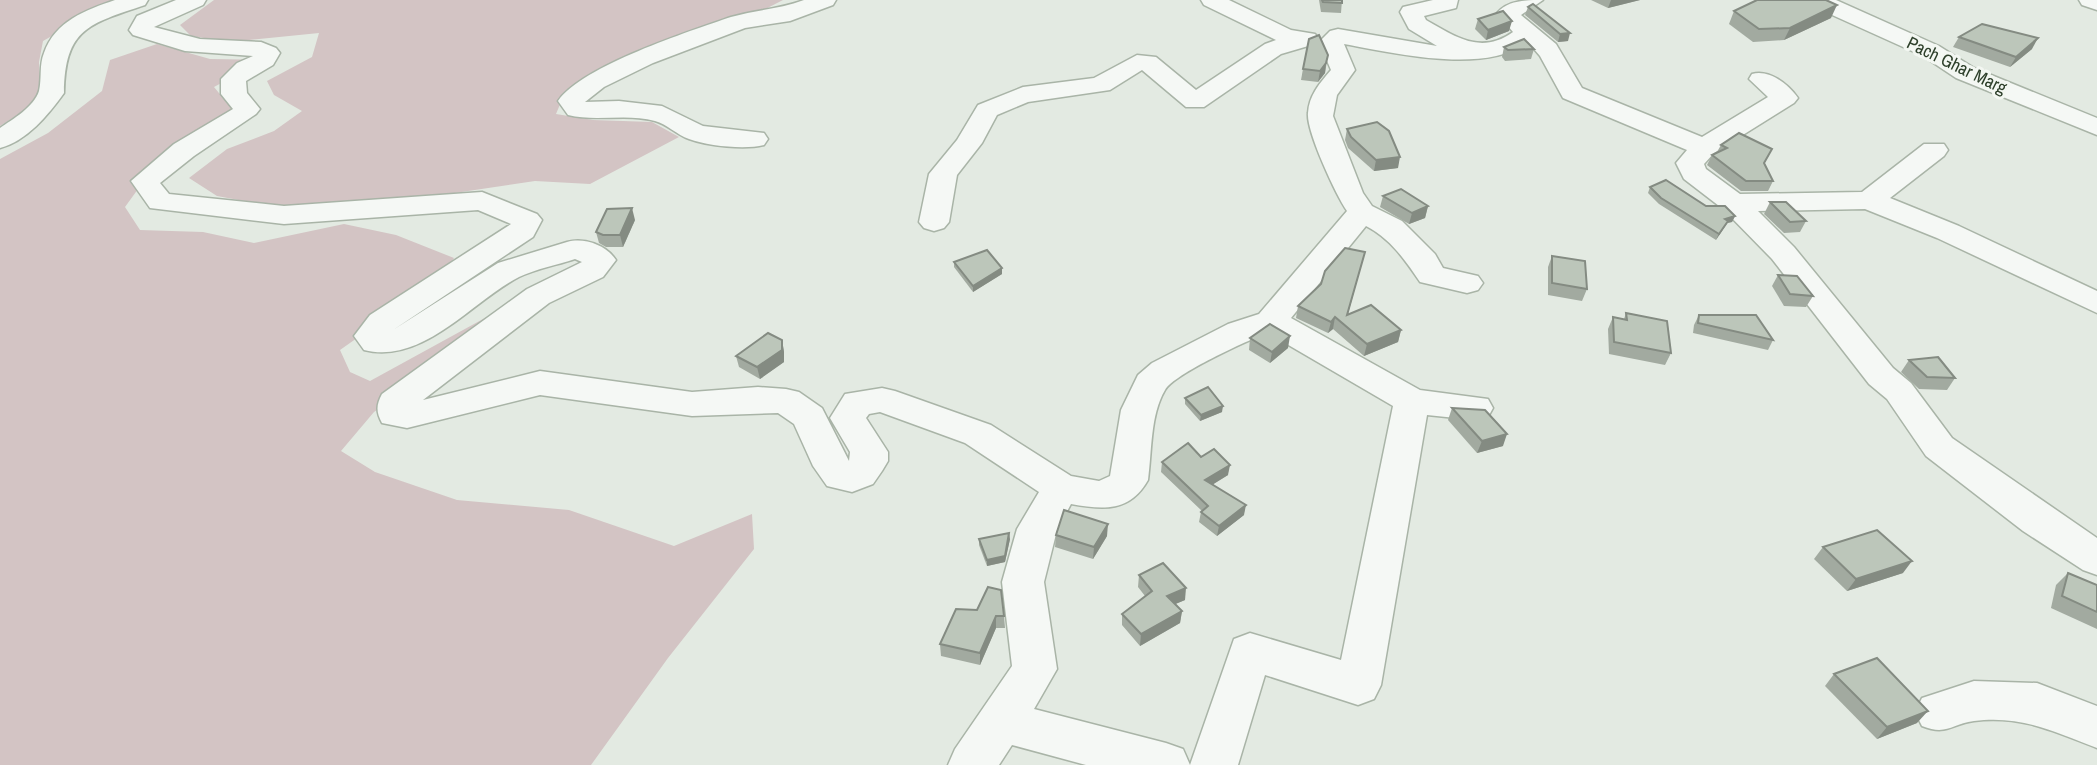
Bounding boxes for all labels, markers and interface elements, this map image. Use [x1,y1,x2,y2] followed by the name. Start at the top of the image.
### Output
[1903,30,2012,100] street label: Pach Ghar Marg

